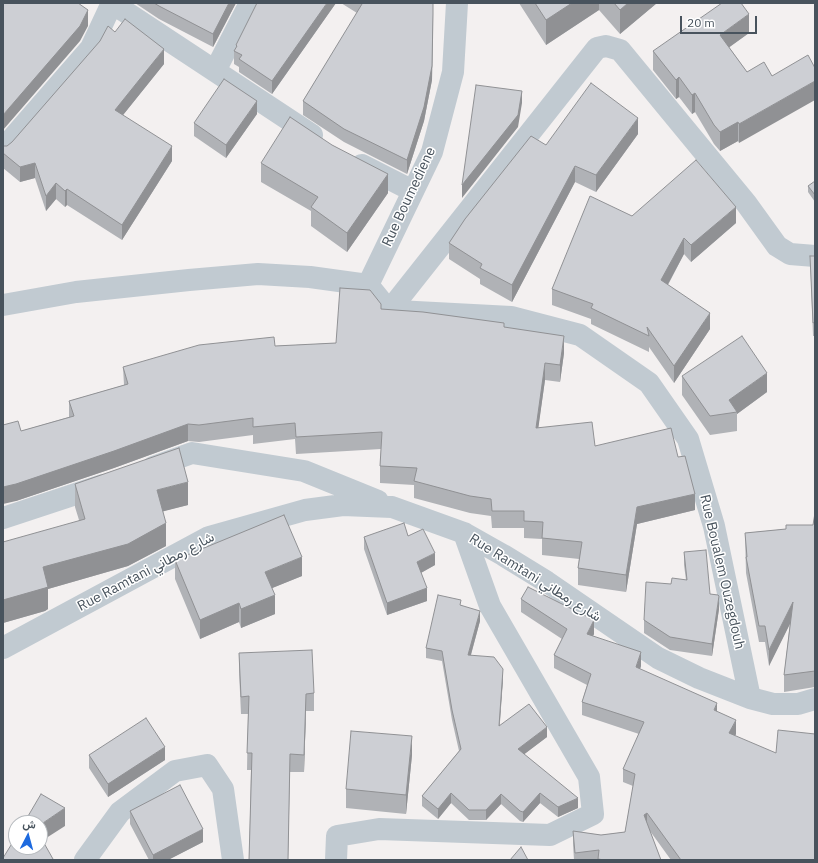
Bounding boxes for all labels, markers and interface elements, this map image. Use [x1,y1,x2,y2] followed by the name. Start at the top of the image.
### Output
[682,8,759,34] scale bar
[687,15,715,30] text: 20 m
[379,145,439,249] street label: Rue Boumediene
[696,493,748,651] street label: Rue Boualem Ouzegdouh
[75,529,217,615] street label: Rue Ramtani شارع رمطاني
[466,531,604,625] street label: Rue Ramtani شارع رمطاني
[8,815,48,855] north arrow
[22,816,36,832] text: ش

